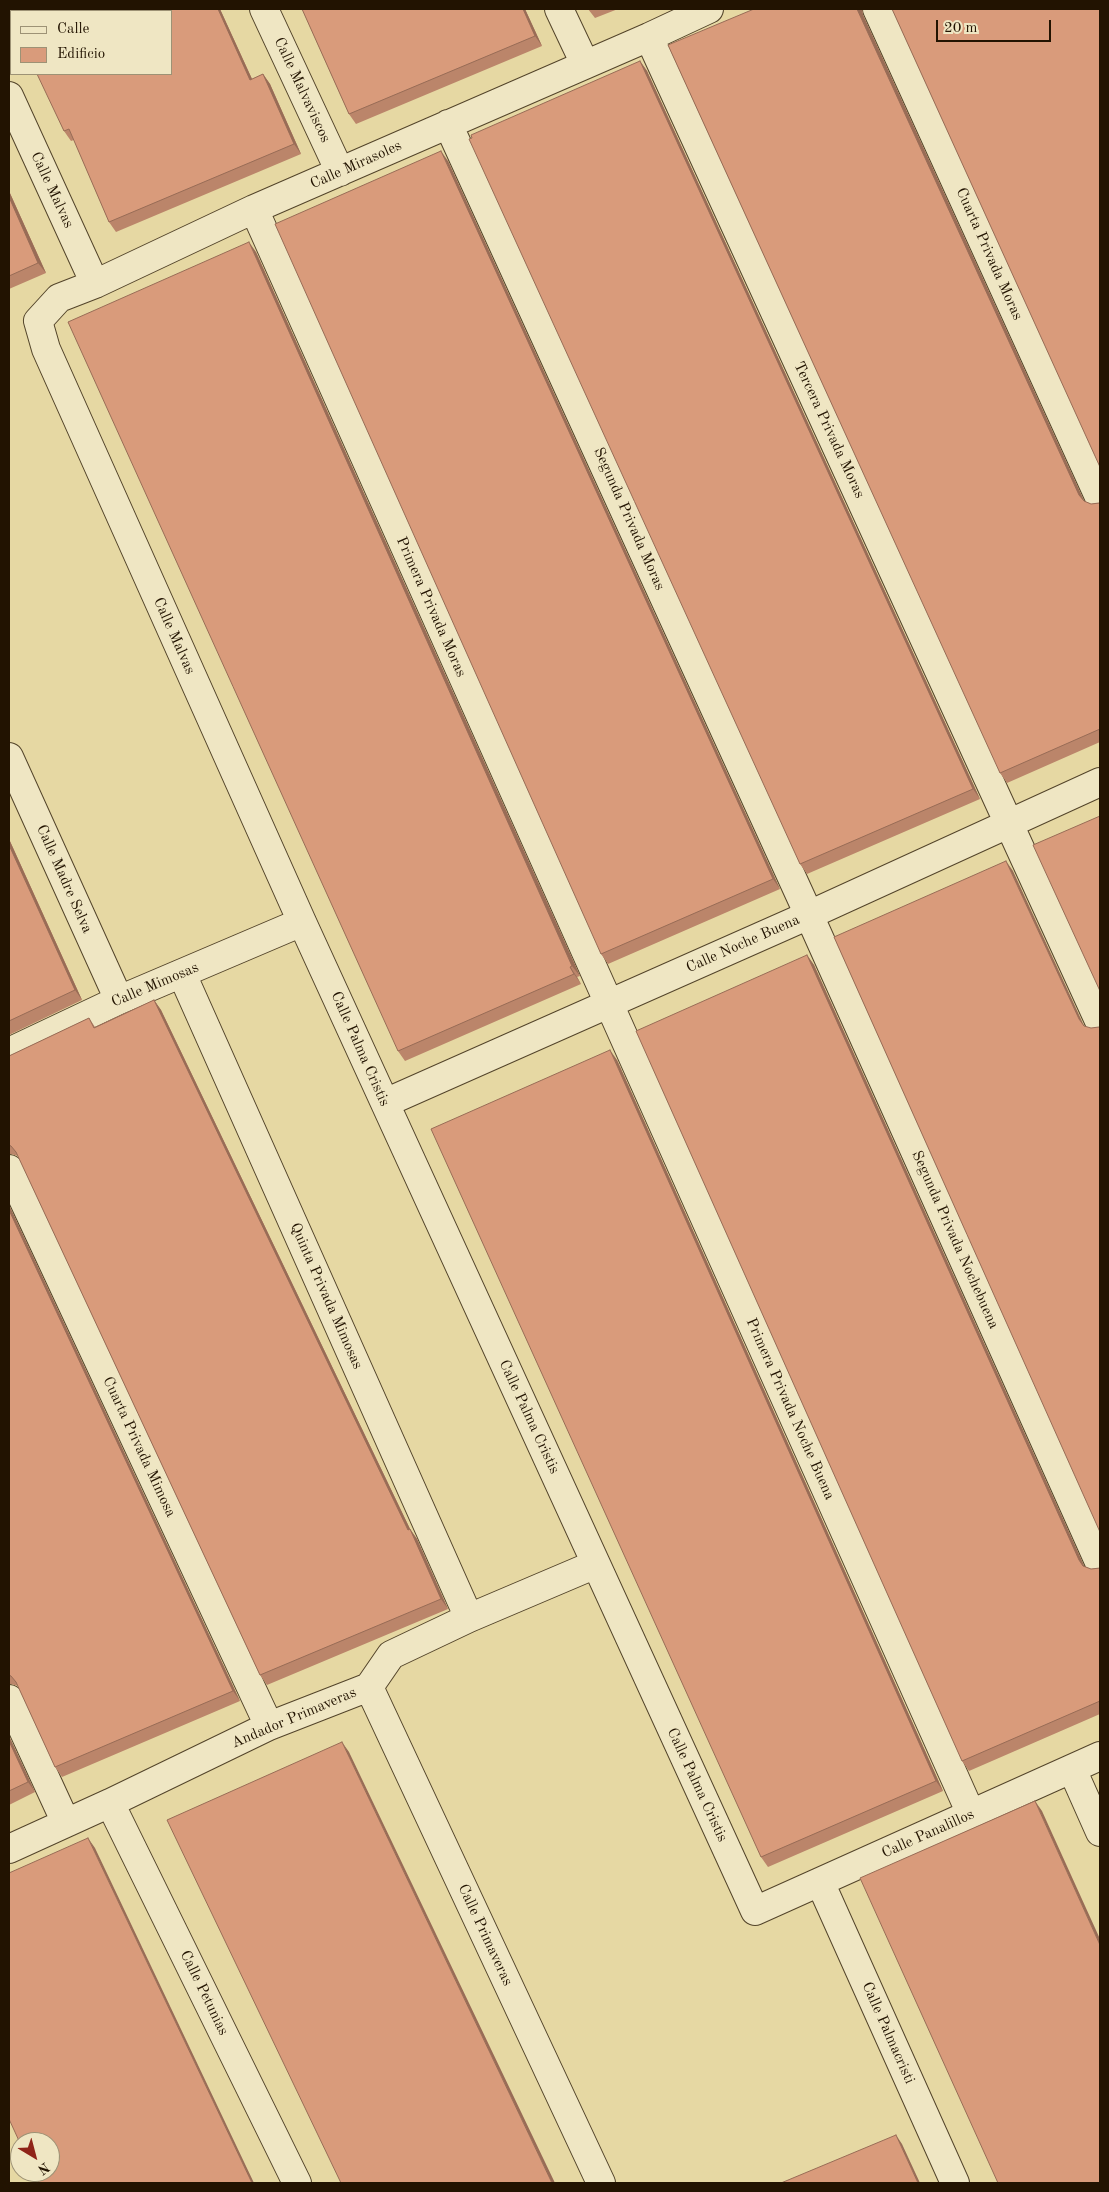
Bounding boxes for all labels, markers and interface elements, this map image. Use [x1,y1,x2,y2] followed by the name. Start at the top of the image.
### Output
[10,10,172,75] legend
[939,10,1054,42] scale bar
[944,21,978,36] text: 20 m
[57,22,89,37] text: Calle
[270,34,334,146] street label: Calle Malvaviscos
[57,47,105,62] text: Edificio
[307,137,405,193] street label: Calle Mirasoles
[26,149,78,231] street label: Calle Malvas
[952,185,1026,323] street label: Cuarta Privada Moras
[789,359,869,501] street label: Tercera Privada Moras
[589,445,669,593] street label: Segunda Privada Moras
[392,534,470,680] street label: Primera Privada Moras
[149,595,199,677] street label: Calle Malvas
[32,822,96,936] street label: Calle Madre Selva
[684,911,802,977] street label: Calle Noche Buena
[109,959,201,1011] street label: Calle Mimosas
[327,989,393,1109] street label: Calle Palma Cristis
[907,1148,1003,1332] street label: Segunda Privada Nochebuena
[286,1220,366,1372] street label: Quinta Privada Mimosas
[742,1315,838,1503] street label: Primera Privada Noche Buena
[495,1357,563,1477] street label: Calle Palma Cristis
[98,1374,180,1520] street label: Cuarta Privada Mimosa
[229,1684,359,1752] street label: Andador Primaveras
[663,1725,731,1845] street label: Calle Palma Cristis
[879,1806,977,1862] street label: Calle Panalillos
[454,1881,516,1989] street label: Calle Primaveras
[176,1948,232,2038] street label: Calle Petunias
[858,1979,918,2087] street label: Calle Palmacristi
[10,2132,60,2182] north arrow
[35,2159,52,2177] text: N

